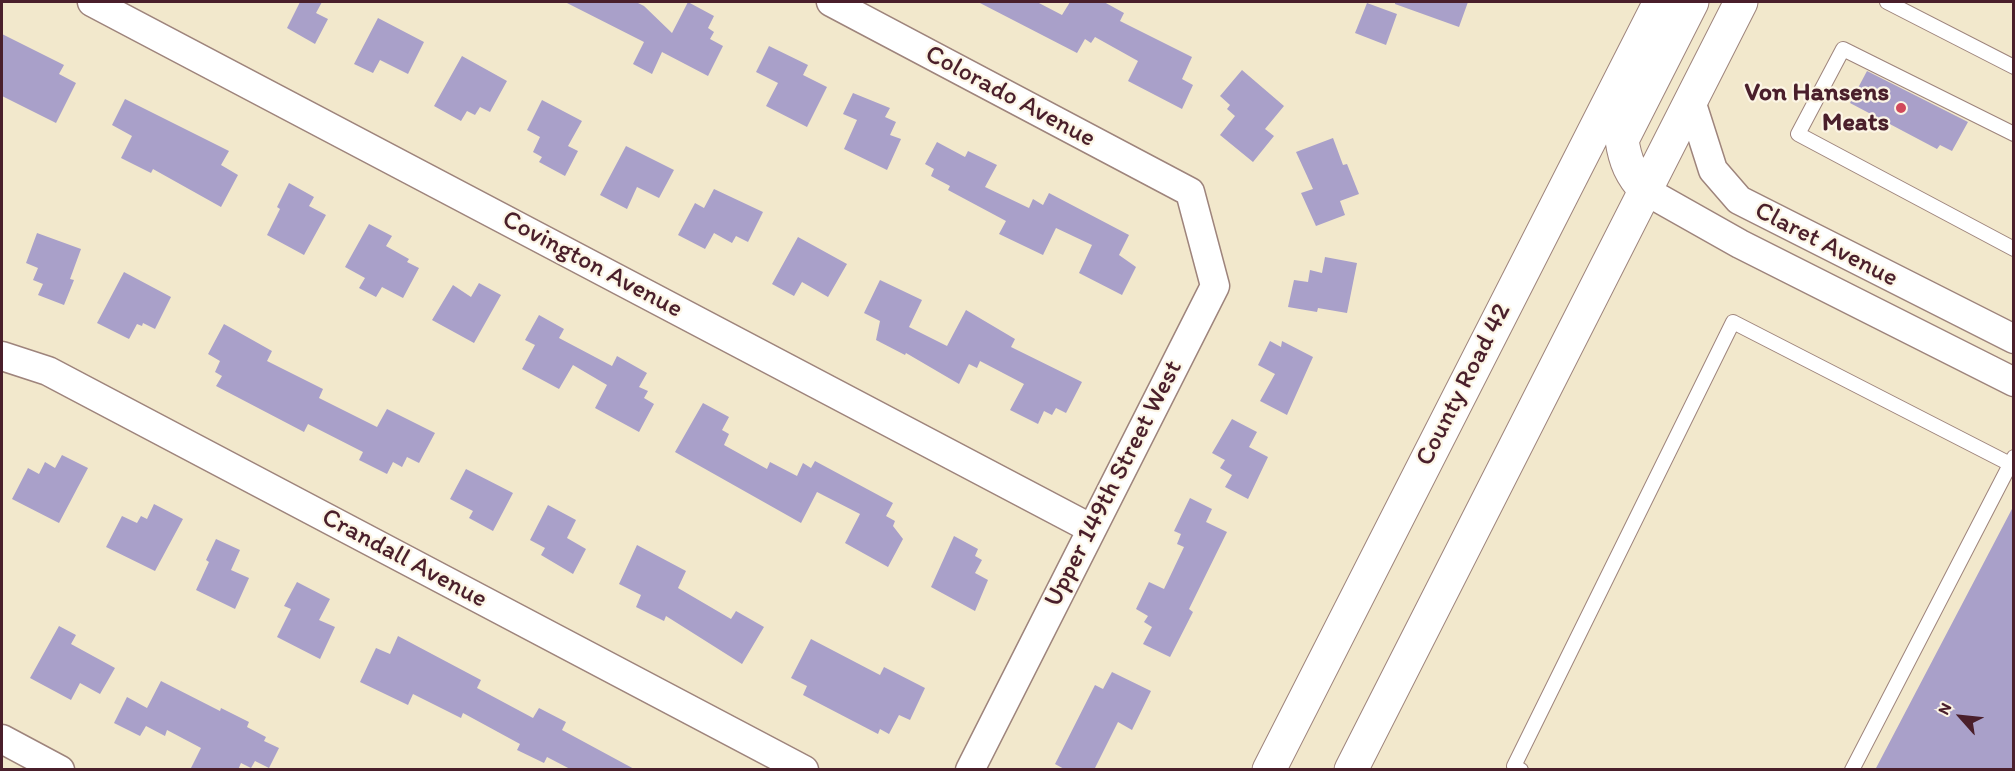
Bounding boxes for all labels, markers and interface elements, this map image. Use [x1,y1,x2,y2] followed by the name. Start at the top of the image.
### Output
[919,39,1101,155] street label: Colorado Avenue
[1744,77,1889,138] place label: Von Hansens Meats
[1894,101,1908,115] marker: Von Hansens Meats
[1749,196,1903,294] street label: Claret Avenue
[496,204,688,326] street label: Covington Avenue
[1410,299,1518,471] street label: County Road 42
[1038,356,1190,612] street label: Upper 149th Street West
[316,502,492,616] street label: Crandall Avenue
[1931,687,1991,747] north arrow
[1934,699,1955,718] text: N

